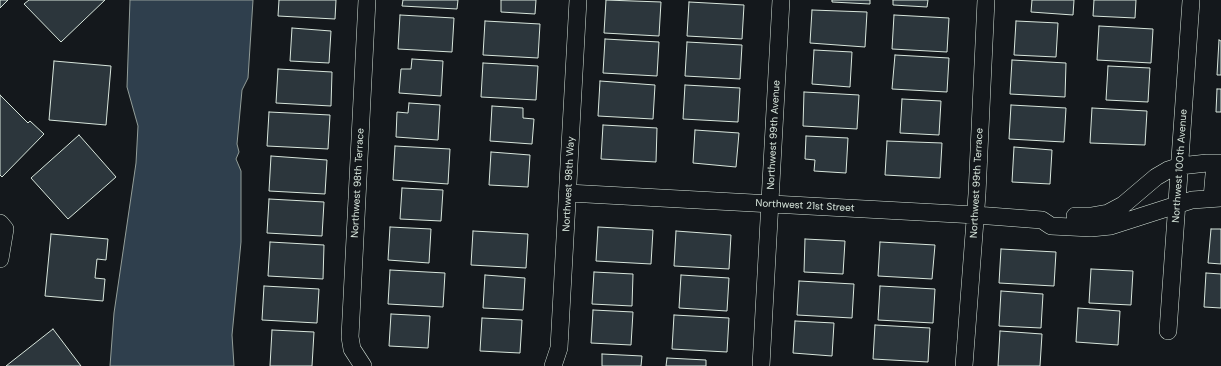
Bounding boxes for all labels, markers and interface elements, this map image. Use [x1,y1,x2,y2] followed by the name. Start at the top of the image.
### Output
[765,80,783,190] street label: Northwest 99th Avenue
[1170,109,1190,223] street label: Northwest 100th Avenue
[349,128,367,238] street label: Northwest 98th Terrace
[968,128,986,238] street label: Northwest 99th Terrace
[561,136,577,232] street label: Northwest 98th Way
[755,197,855,215] street label: Northwest 21st Street

